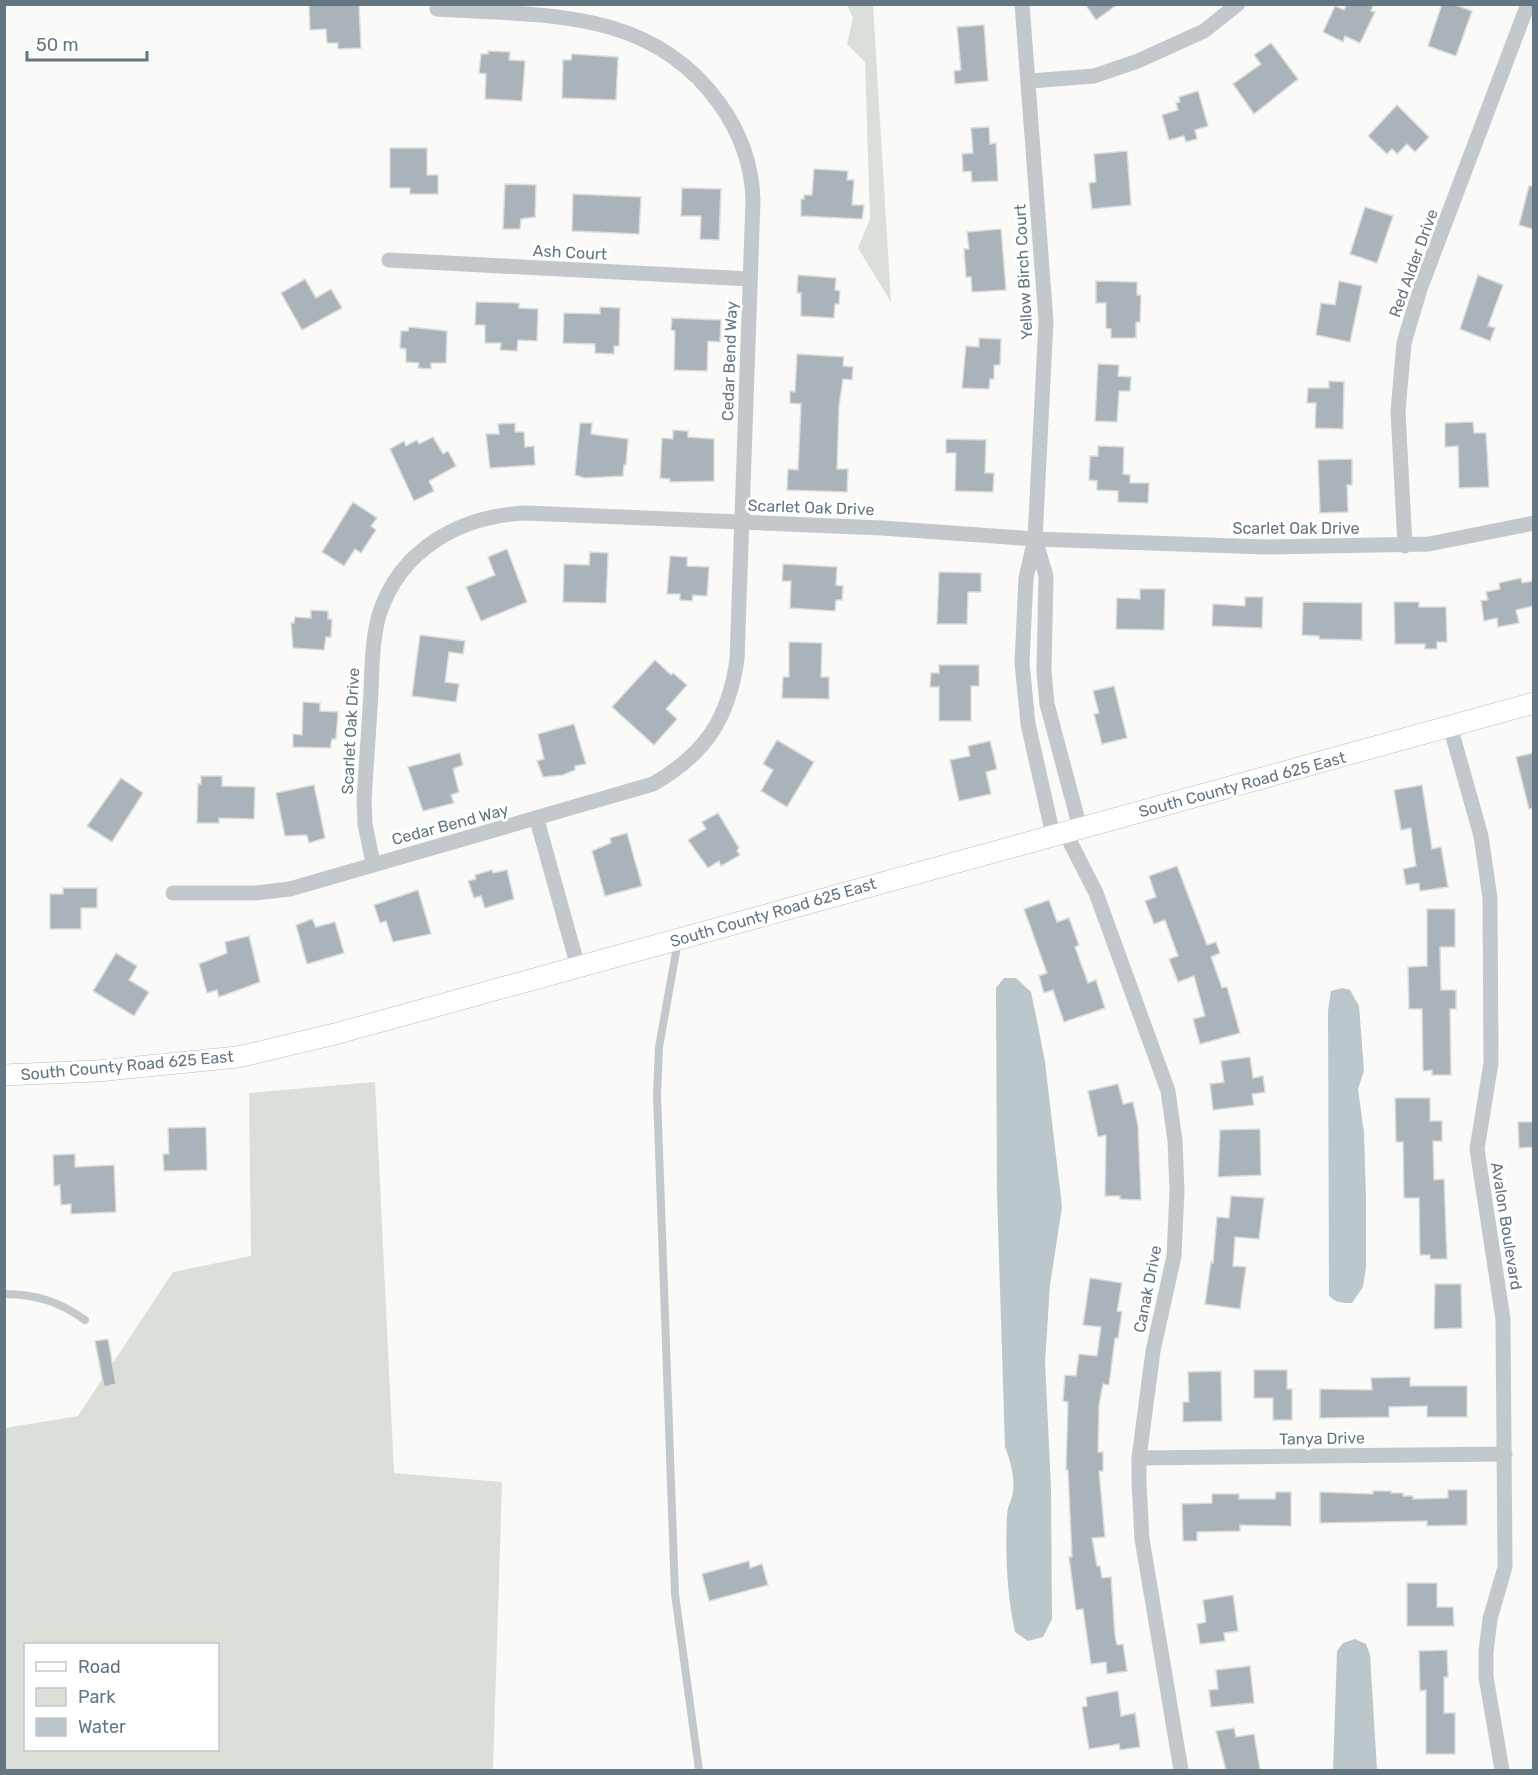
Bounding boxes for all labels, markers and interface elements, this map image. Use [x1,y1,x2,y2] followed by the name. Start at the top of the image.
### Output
[27,24,147,62] scale bar
[36,34,79,56] text: 50 m
[1010,204,1037,340] street label: Yellow Birch Court
[1385,207,1442,320] street label: Red Alder Drive
[532,241,608,264] street label: Ash Court
[718,301,741,421] street label: Cedar Bend Way
[747,496,875,519] street label: Scarlet Oak Drive
[1233,519,1359,538] street label: Scarlet Oak Drive
[338,667,363,795] street label: Scarlet Oak Drive
[1137,748,1348,821] street label: South County Road 625 East
[390,800,511,849] street label: Cedar Bend Way
[668,874,878,951] street label: South County Road 625 East
[20,1047,234,1084] street label: South County Road 625 East
[1487,1161,1526,1291] street label: Avalon Boulevard
[1130,1244,1165,1334] street label: Canak Drive
[1279,1428,1365,1449] street label: Tanya Drive
[24,1643,219,1751] legend
[78,1656,121,1678] text: Road
[78,1686,116,1708] text: Park
[78,1716,126,1738] text: Water

